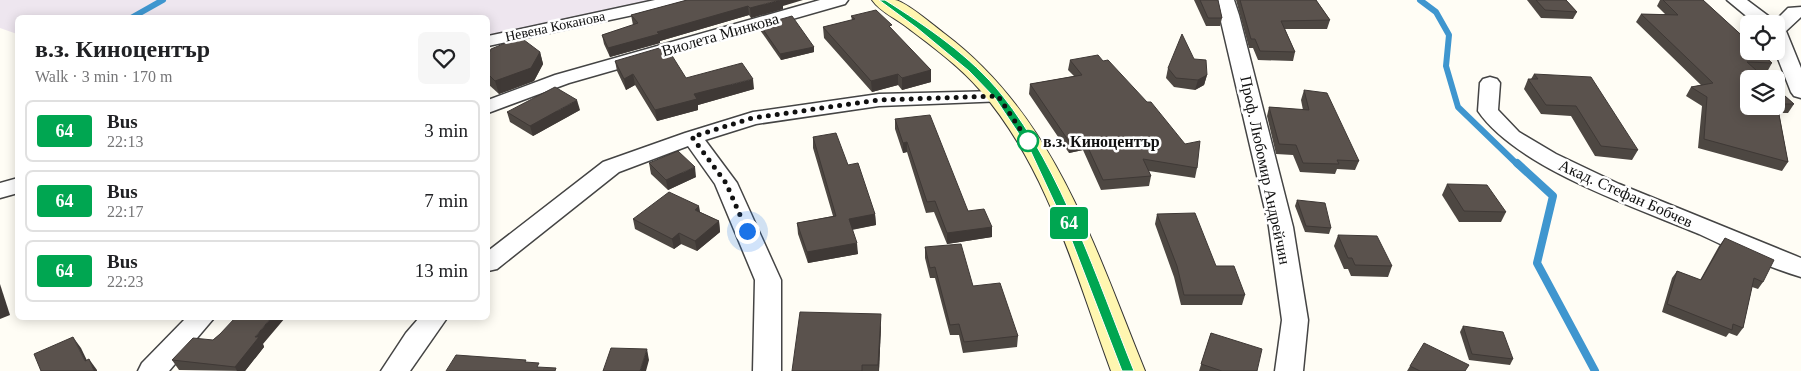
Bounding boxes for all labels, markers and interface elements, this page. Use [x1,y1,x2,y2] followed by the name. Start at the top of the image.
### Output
[504,8,607,44] street label: Невена Коканова
[660,10,781,59] street label: Виолета Минкова
[1740,15,1785,115] map controls
[1740,15,1785,60] button: locate
[418,32,470,84] button: heart
[35,36,210,62] text: в.з. Киноцентър
[35,68,172,85] text: Walk · 3 min · 170 m
[1740,70,1785,115] button: layers
[1236,74,1294,267] street label: Проф. Любомир Андрейчин
[107,111,138,132] text: Bus
[424,120,468,141] text: 3 min
[56,121,74,141] text: 64
[1017,130,1039,152] marker: в.з. Киноцентър
[107,133,143,150] text: 22:13
[1043,133,1160,151] place label: в.з. Киноцентър
[1556,156,1696,232] street label: Акад. Стефан Бобчев
[107,181,138,202] text: Bus
[424,190,468,211] text: 7 min
[56,191,74,211] text: 64
[107,203,143,220] text: 22:17
[1046,207,1092,239] line badge: 64
[1060,213,1078,233] text: 64
[735,219,760,244] your location
[107,251,138,272] text: Bus
[415,260,468,281] text: 13 min
[56,261,74,281] text: 64
[107,273,143,290] text: 22:23

